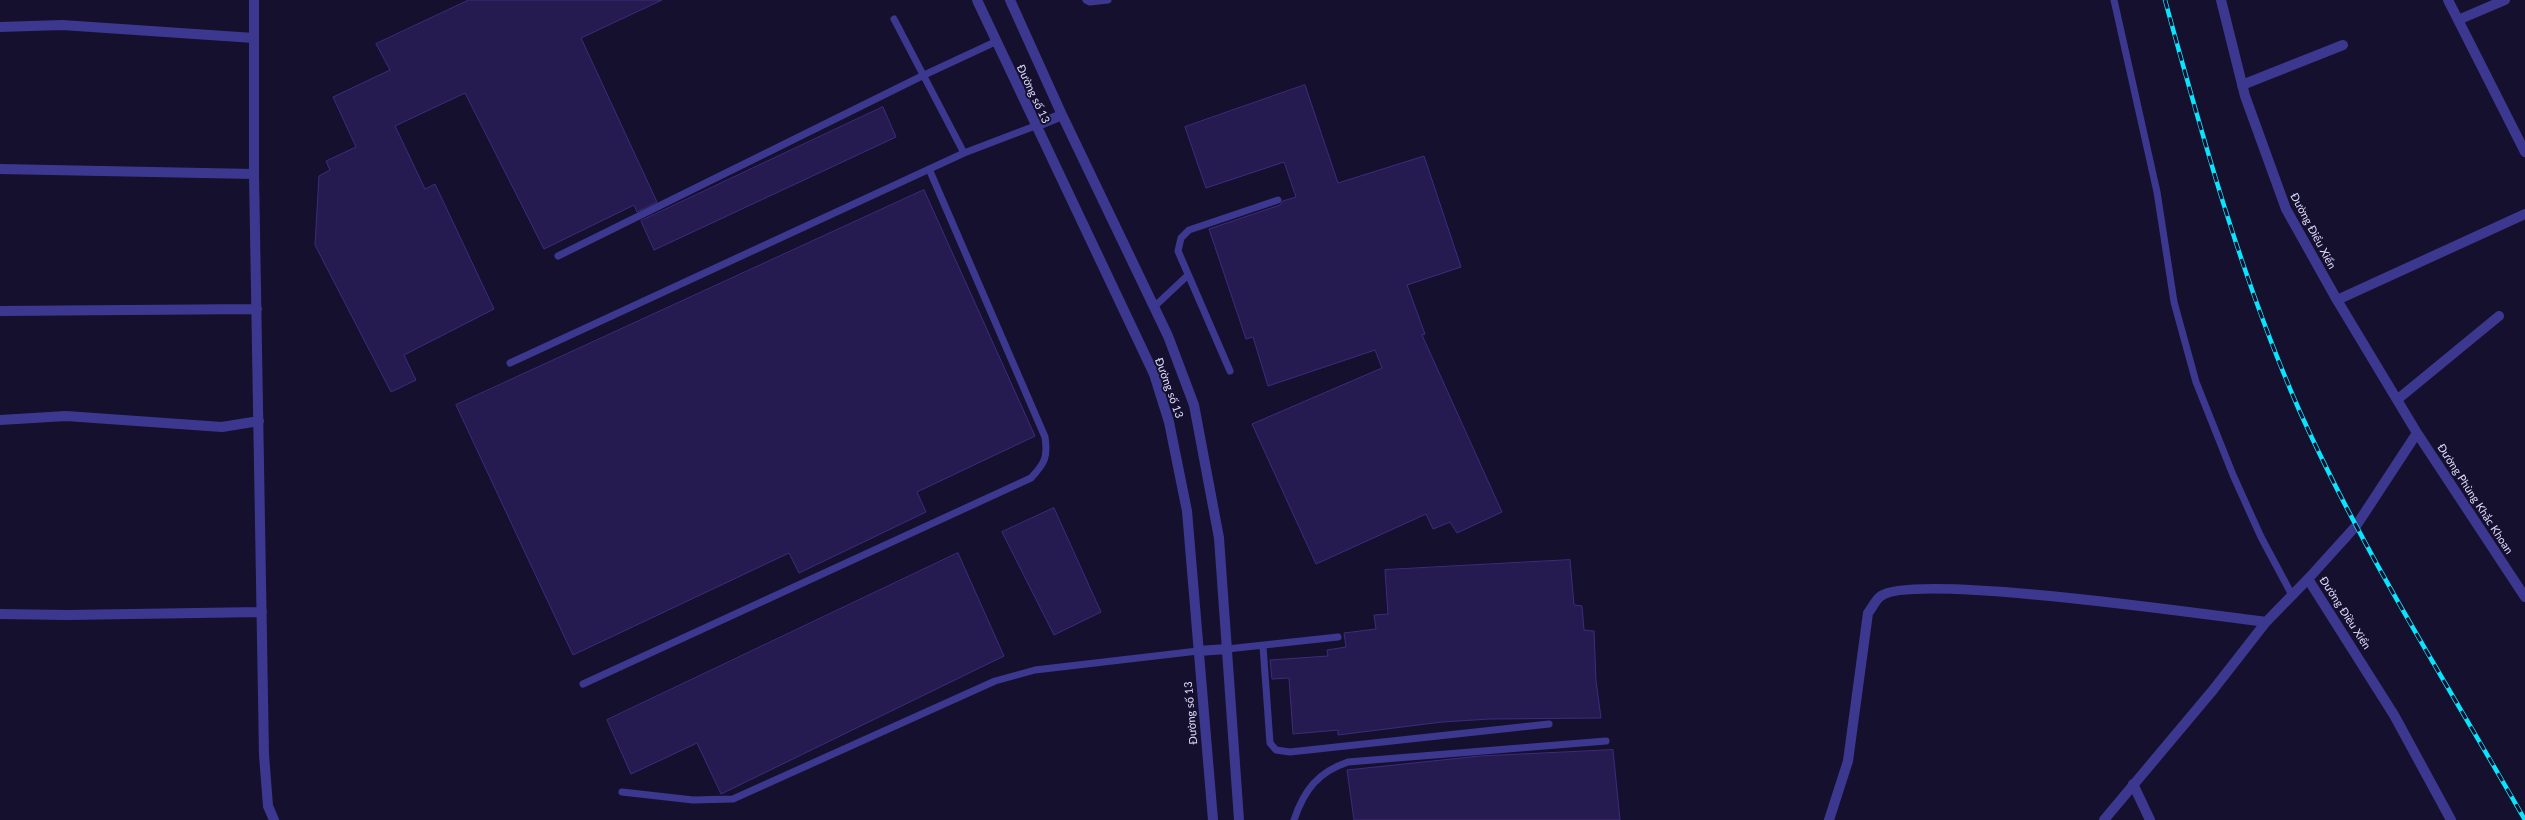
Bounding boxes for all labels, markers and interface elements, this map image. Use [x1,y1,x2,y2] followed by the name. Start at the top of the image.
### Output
[1014,63,1052,125] street label: Đường số 13
[2287,191,2339,271] street label: Đường Điểu Xiển
[1152,356,1186,420] street label: Đường số 13
[2434,442,2516,556] street label: Đường Phùng Khắc Khoan
[2317,574,2373,652] street label: Đường Điều Xiển
[1182,681,1200,745] street label: Đường số 13

